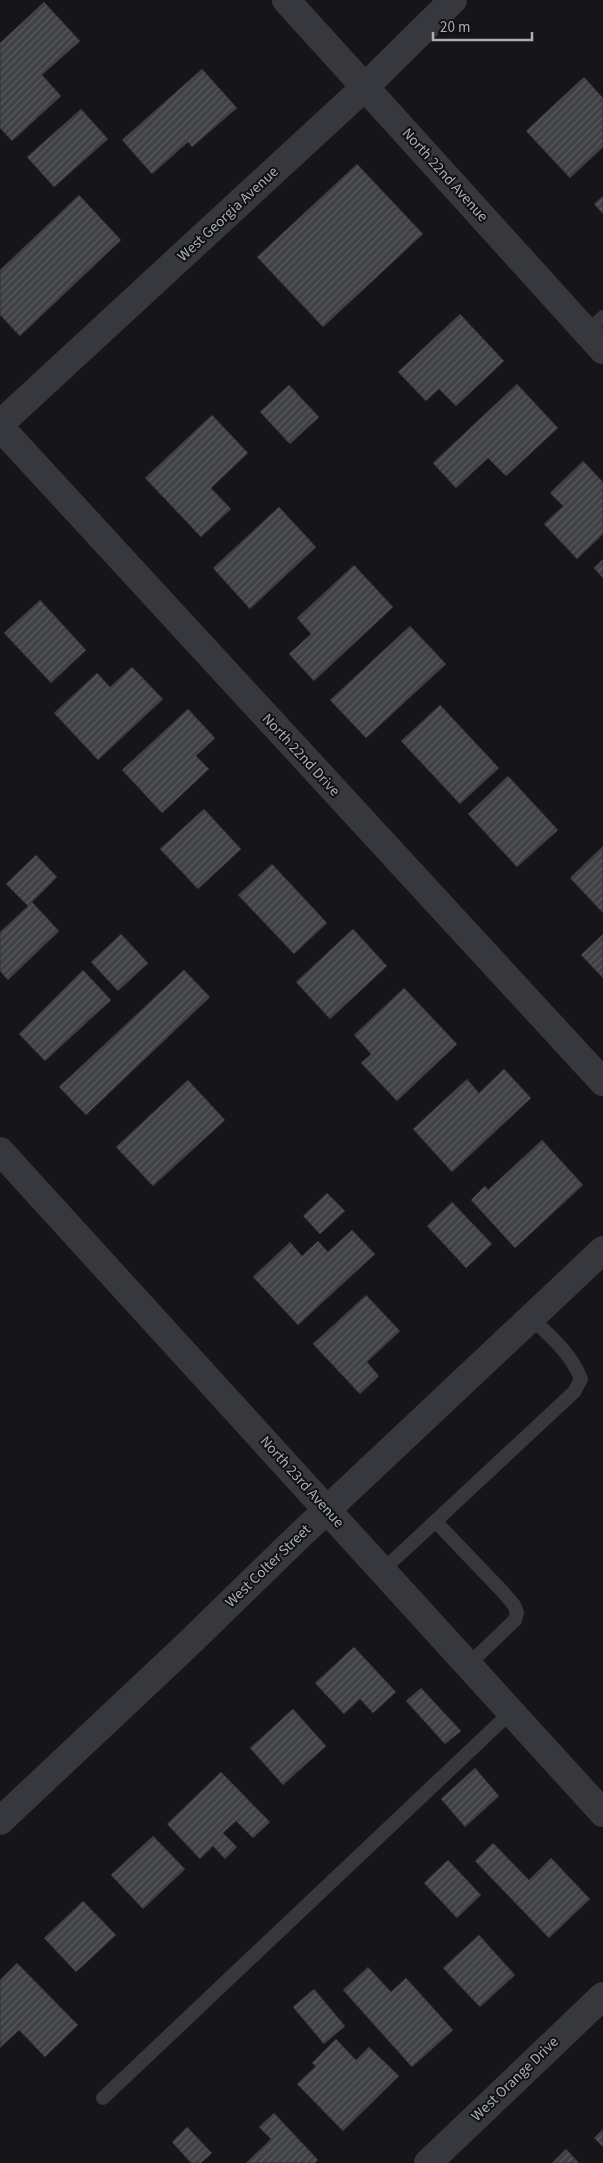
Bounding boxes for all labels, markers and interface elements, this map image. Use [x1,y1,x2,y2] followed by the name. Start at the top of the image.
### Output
[433,10,532,42] scale bar
[440,17,470,38] text: 20 m
[397,123,493,227] street label: North 22nd Avenue
[173,162,283,266] street label: West Georgia Avenue
[257,709,345,801] street label: North 22nd Drive
[255,1432,349,1532] street label: North 23rd Avenue
[220,1520,316,1612] street label: West Colter Street
[467,2032,563,2126] street label: West Orange Drive

